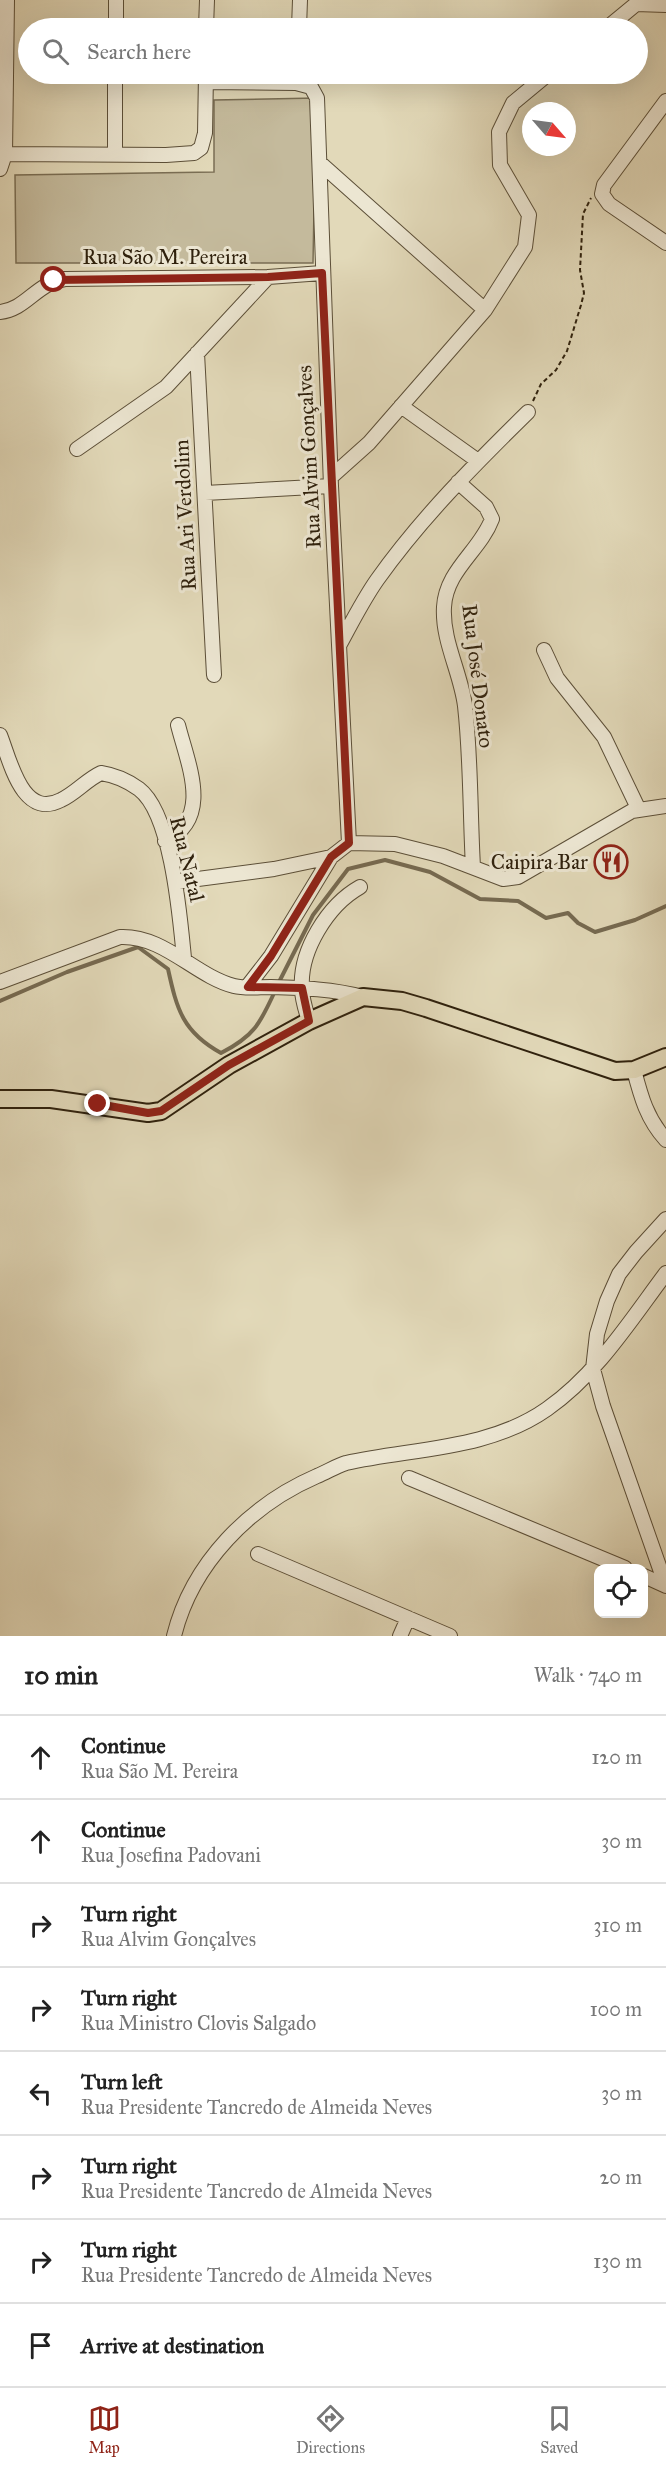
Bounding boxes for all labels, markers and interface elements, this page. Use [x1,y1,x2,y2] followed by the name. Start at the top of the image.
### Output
[18,18,648,84] search box
[39,35,72,68] icon: search
[87,38,191,65] text: Search here
[522,102,576,156] north arrow
[82,244,248,270] street label: Rua São M. Pereira
[40,266,66,292] route start
[291,365,327,549] street label: Rua Alvim Gonçalves
[168,438,202,591] street label: Rua Ari Verdolim
[456,603,500,750] street label: Rua José Donato
[164,813,210,905] street label: Rua Natal
[593,844,629,880] restaurant icon: Caipira Bar
[491,849,588,875] place label: Caipira Bar
[84,1090,110,1116] route end
[594,1564,648,1618] map controls
[594,1564,648,1618] button: locate
[24,1659,98,1691] text: 10 min
[534,1663,642,1687] text: Walk · 740 m
[81,1732,166,1759] text: Continue
[24,1741,57,1774] icon: ahead
[591,1745,642,1769] text: 120 m
[81,1759,238,1783] text: Rua São M. Pereira
[81,1816,166,1843] text: Continue
[24,1825,57,1858] icon: ahead
[601,1829,642,1853] text: 30 m
[81,1843,261,1867] text: Rua Josefina Padovani
[81,1900,177,1927] text: Turn right
[24,1909,57,1942] icon: right
[593,1913,642,1937] text: 310 m
[81,1927,256,1951] text: Rua Alvim Gonçalves
[81,1984,177,2011] text: Turn right
[24,1993,57,2026] icon: right
[590,1997,642,2021] text: 100 m
[81,2011,316,2035] text: Rua Ministro Clovis Salgado
[81,2068,163,2095] text: Turn left
[24,2077,57,2110] icon: left
[601,2081,642,2105] text: 30 m
[81,2095,432,2119] text: Rua Presidente Tancredo de Almeida Neves
[81,2152,177,2179] text: Turn right
[24,2161,57,2194] icon: right
[599,2165,642,2189] text: 20 m
[81,2179,432,2203] text: Rua Presidente Tancredo de Almeida Neves
[81,2236,177,2263] text: Turn right
[24,2245,57,2278] icon: right
[593,2249,642,2273] text: 130 m
[81,2263,432,2287] text: Rua Presidente Tancredo de Almeida Neves
[24,2329,57,2362] icon: arrive
[81,2332,264,2359] text: Arrive at destination
[88,2402,121,2457] tab: Map
[296,2402,365,2457] tab: Directions
[540,2402,578,2457] tab: Saved

